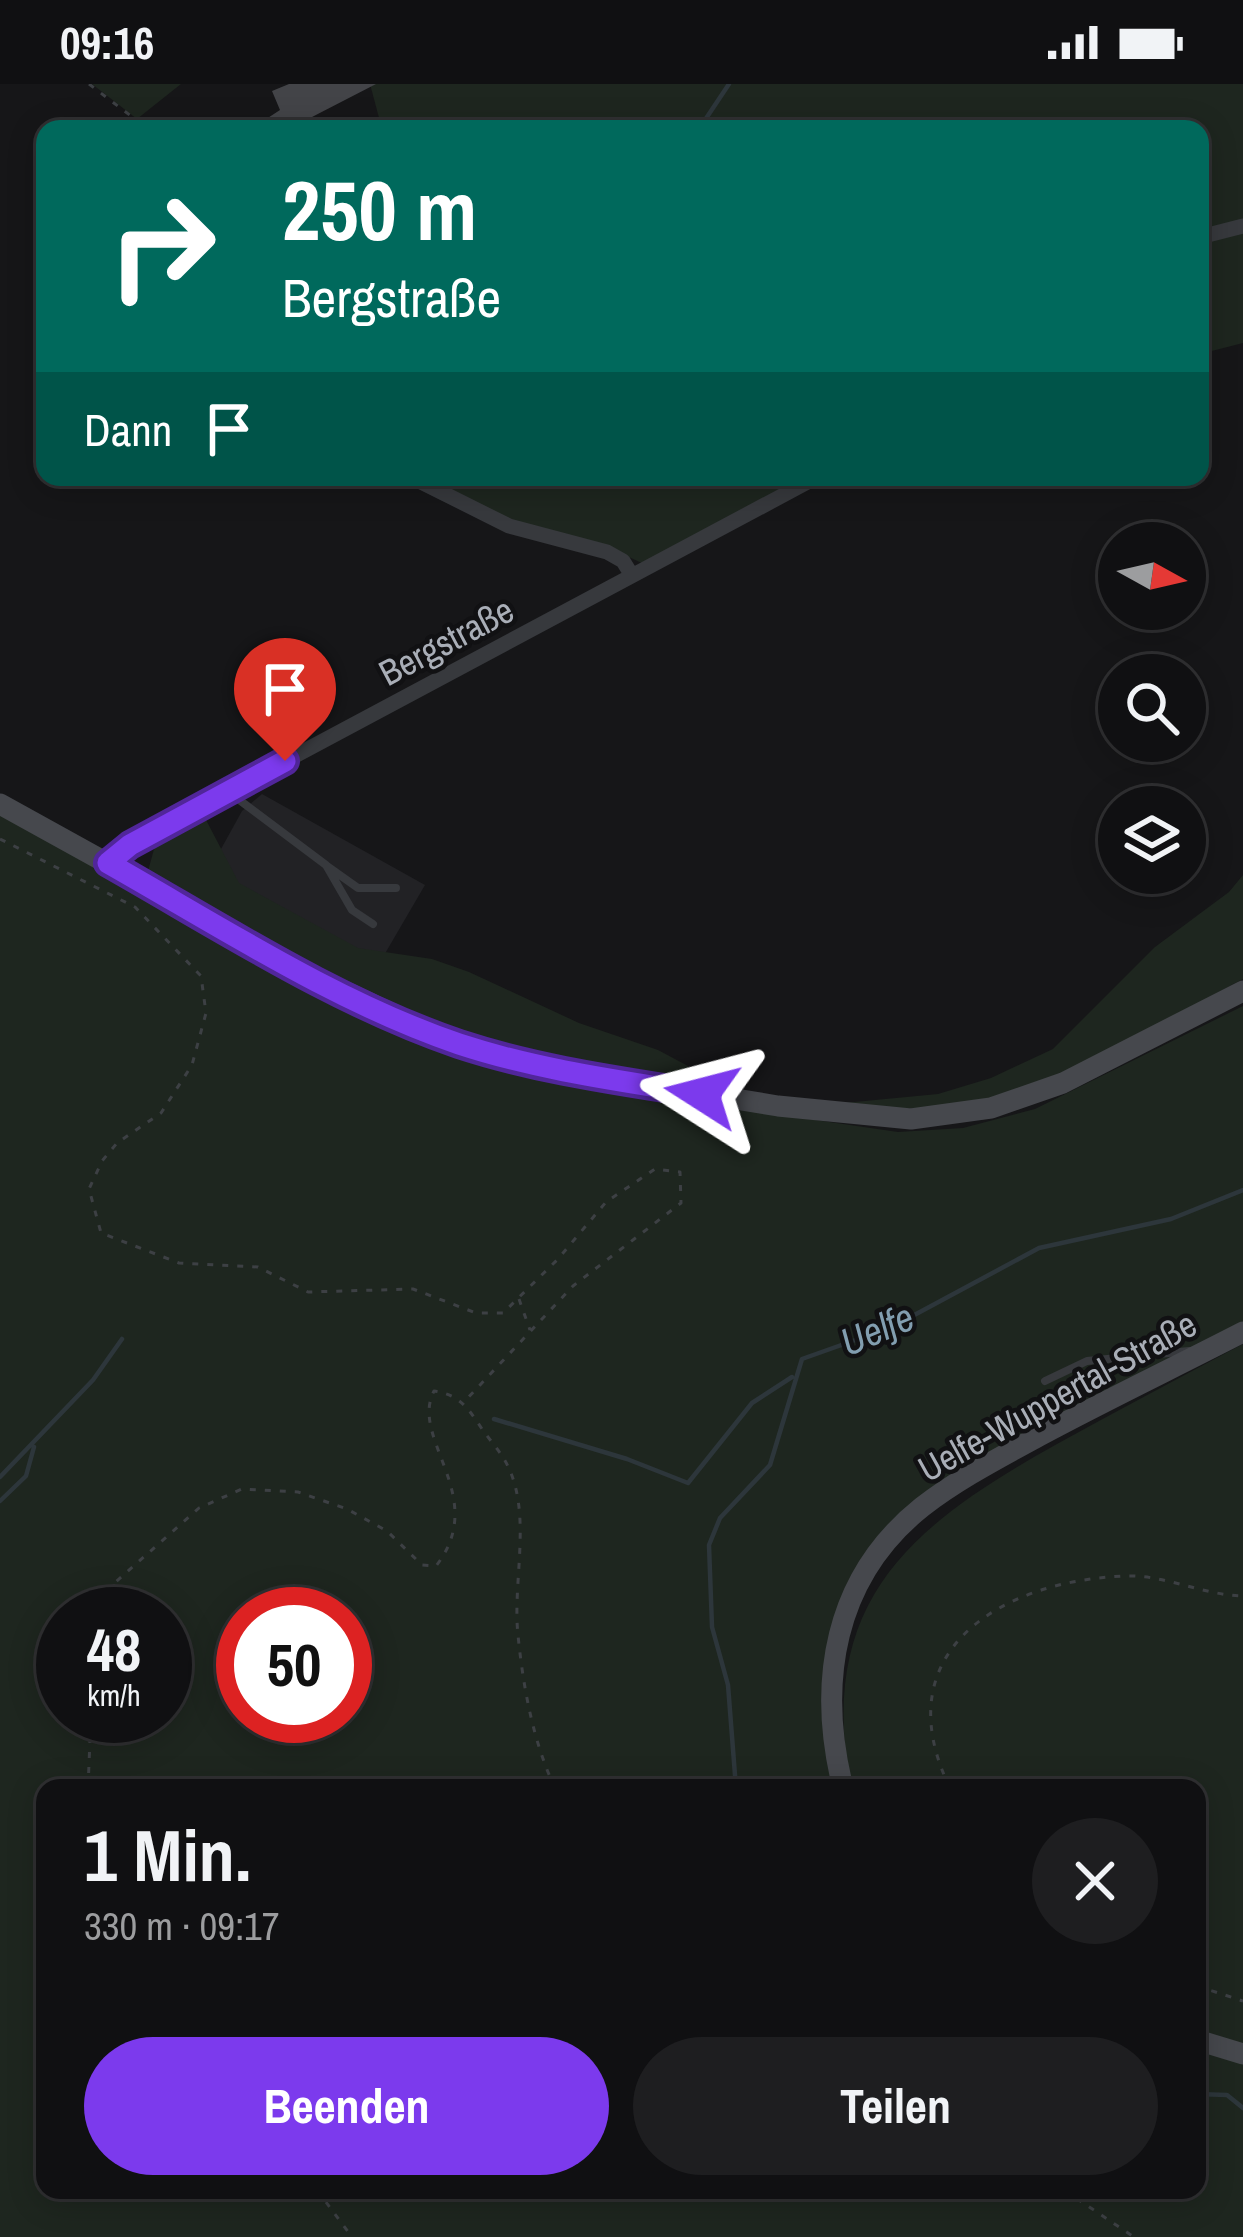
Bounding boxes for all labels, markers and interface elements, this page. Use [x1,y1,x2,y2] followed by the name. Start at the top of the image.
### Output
[60,12,154,73] text: 09:16
[282,153,477,266] text: 250 m
[84,168,240,324] icon: right
[282,261,501,334] text: Bergstraße
[196,396,262,462] icon: arrive
[84,399,172,460] text: Dann
[1098,522,1206,630] north arrow
[1098,522,1206,894] map controls
[370,586,522,696] street label: Bergstraße
[234,638,336,761] pin
[1098,654,1206,762] button: search
[252,656,318,722] icon: arrive
[1098,786,1206,894] button: layers
[639,1031,765,1157] position arrow
[832,1290,922,1368] water label: Uelfe
[909,1300,1205,1492] street label: Uelfe-Wuppertal-Straße
[216,1587,372,1743] speed limit sign: 50
[87,1609,141,1690] text: 48
[87,1675,141,1715] text: km/h
[84,1806,251,1903] text: 1 Min.
[1032,1818,1158,1944] button: close
[84,1900,280,1952] text: 330 m · 09:17
[84,2037,609,2175] button: Beenden
[633,2037,1158,2175] button: Teilen

